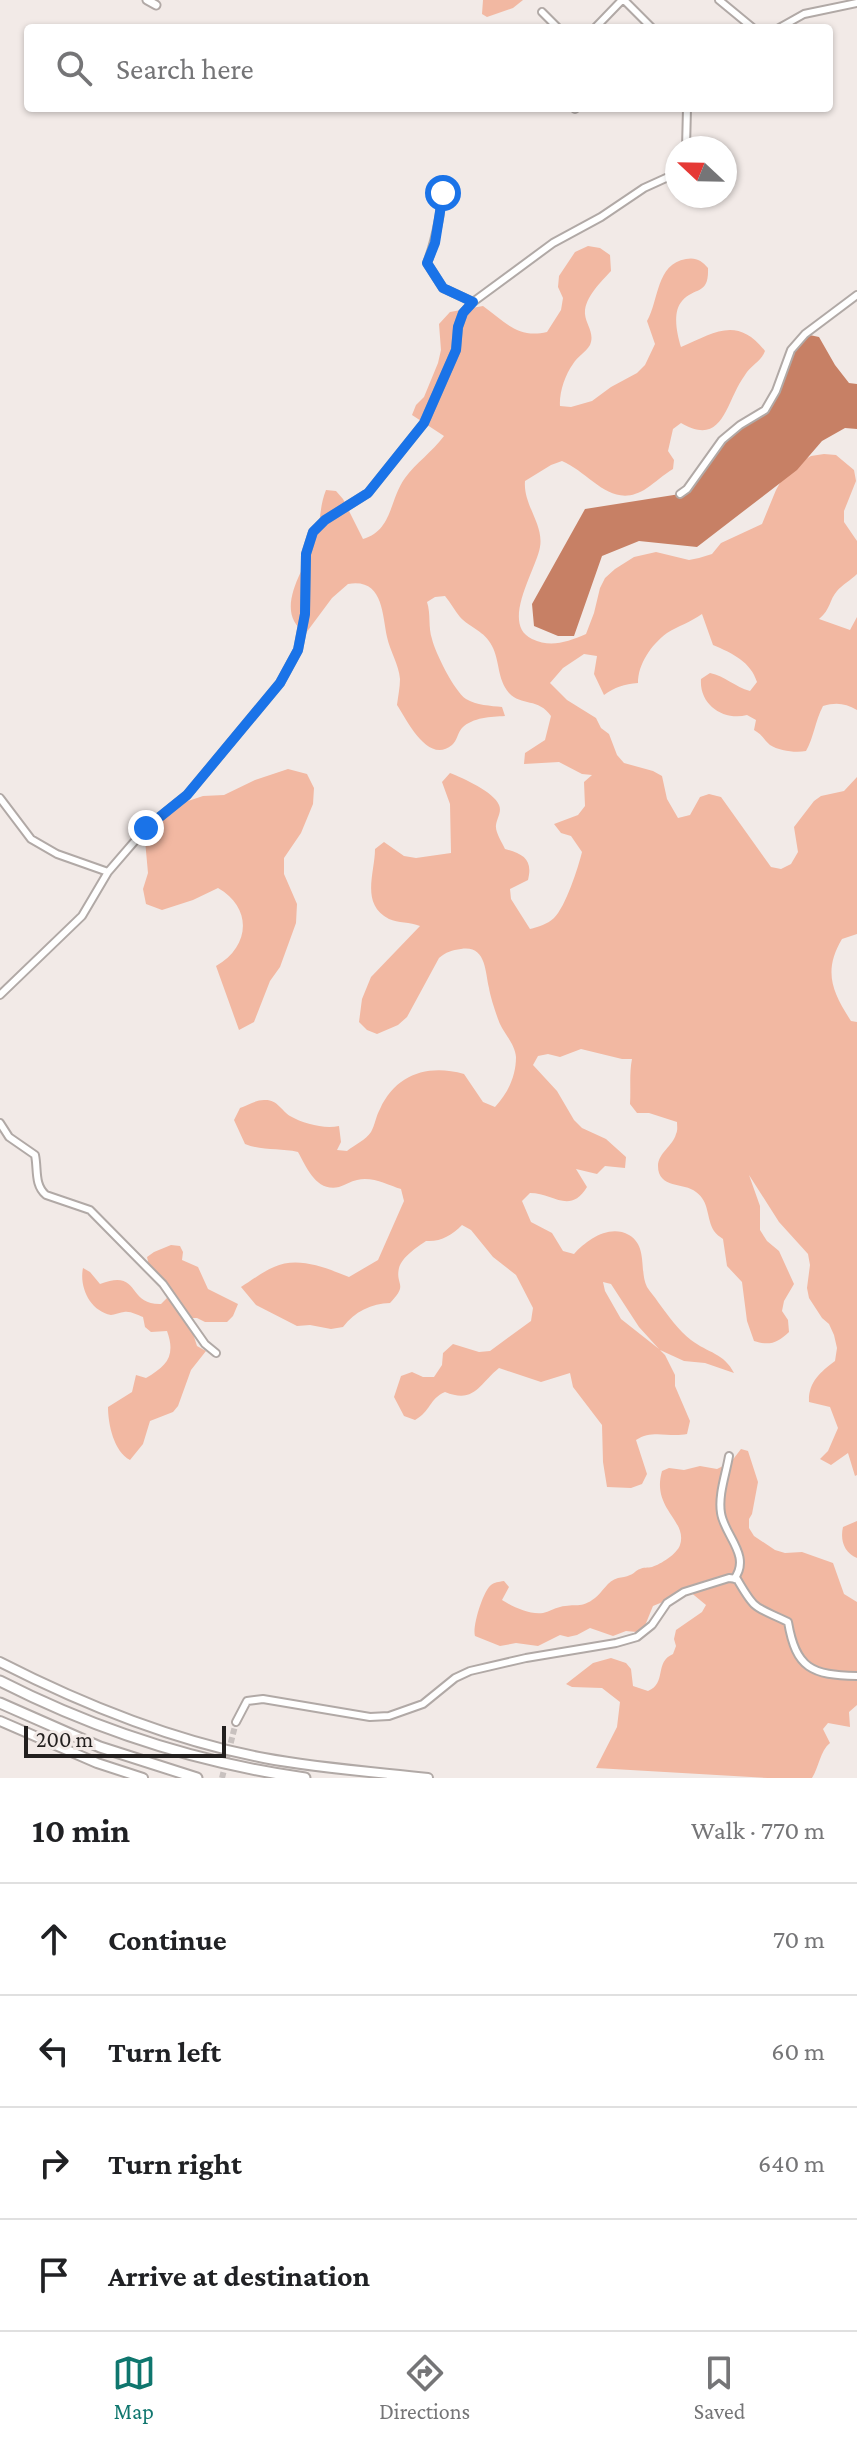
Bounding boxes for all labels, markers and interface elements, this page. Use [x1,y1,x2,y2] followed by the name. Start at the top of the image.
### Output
[24,24,833,112] search box
[52,46,96,90] icon: search
[116,52,254,85] text: Search here
[665,136,737,208] north arrow
[425,175,461,211] route start
[128,810,164,846] route end
[24,1722,226,1758] scale bar
[36,1727,93,1752] text: 200 m
[32,1812,130,1849] text: 10 min
[691,1816,825,1845] text: Walk · 770 m
[32,1917,76,1961] icon: ahead
[108,1923,227,1956] text: Continue
[773,1925,825,1954] text: 70 m
[32,2029,76,2073] icon: left
[108,2035,221,2068] text: Turn left
[771,2037,825,2066] text: 60 m
[32,2141,76,2185] icon: right
[108,2147,242,2180] text: Turn right
[758,2149,825,2178] text: 640 m
[32,2253,76,2297] icon: arrive
[108,2259,370,2292] text: Arrive at destination
[112,2351,156,2424] tab: Map
[379,2351,470,2424] tab: Directions
[694,2351,745,2424] tab: Saved

